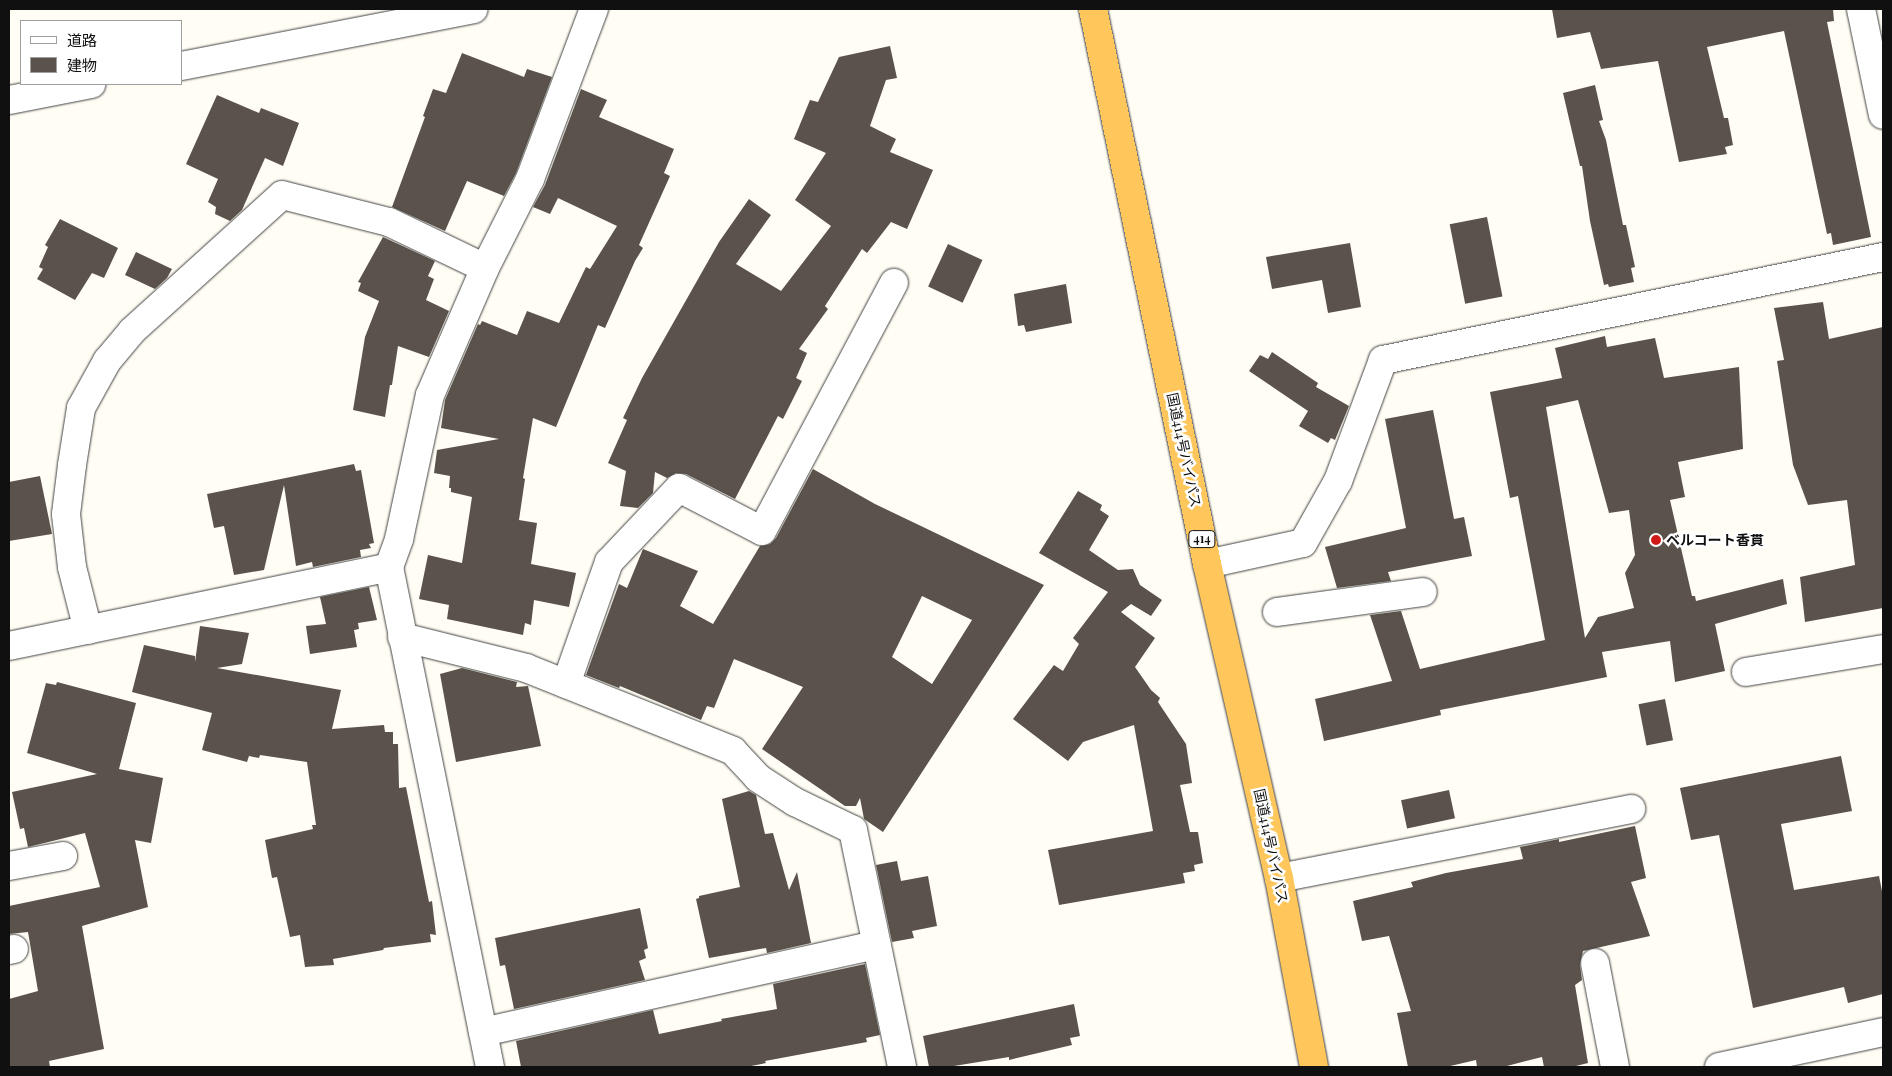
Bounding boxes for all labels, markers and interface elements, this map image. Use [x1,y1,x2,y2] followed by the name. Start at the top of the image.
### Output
[20,20,182,85] legend
[67,30,97,50] text: 道路
[67,55,97,75] text: 建物
[1164,391,1204,509] street label: 国道414号バイパス
[1188,530,1216,548] road number: 414
[1666,532,1764,548] place label: ベルコート香貫
[1650,534,1662,546] marker: ベルコート香貫
[1251,787,1291,905] street label: 国道414号バイパス

